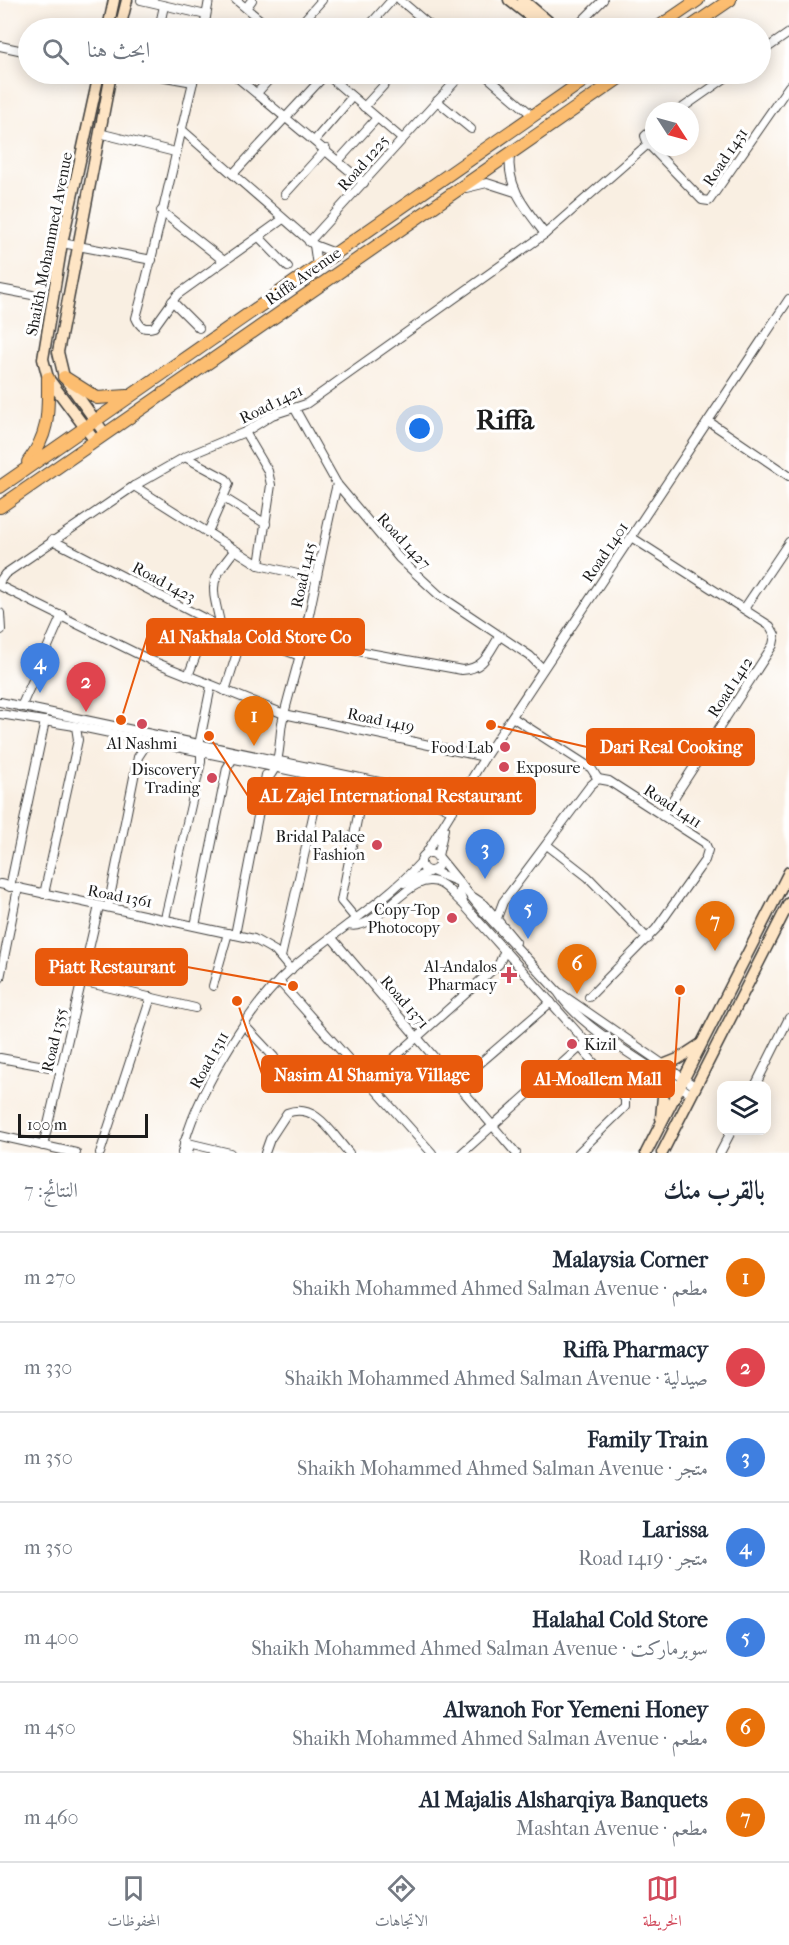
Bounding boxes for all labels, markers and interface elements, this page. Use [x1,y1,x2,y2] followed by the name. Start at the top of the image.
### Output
[18,18,771,84] search box
[39,35,72,68] icon: search
[87,37,150,63] text: ابحث هنا
[645,102,699,156] north arrow
[699,124,751,190] street label: Road 1431
[333,131,393,195] street label: Road 1225
[22,150,76,338] street label: Shaikh Mohammed Avenue
[261,243,345,309] street label: Riffa Avenue
[236,381,306,427] street label: Road 1421
[476,403,535,436] district label: Riffa
[405,414,434,443] your location
[373,509,435,573] street label: Road 1427
[578,518,632,586] street label: Road 1401
[287,540,319,610] street label: Road 1415
[129,557,199,607] street label: Road 1423
[147,619,364,655] callout: Al Nakhala Cold Store Co
[158,627,351,648] text: Al Nakhala Cold Store Co
[20,644,60,693] pin: 4
[703,653,757,721] street label: Road 1412
[66,662,106,712] pin: 2
[234,696,274,746] pin: 1
[346,704,416,736] street label: Road 1419
[135,717,149,731] marker: Al Nashmi
[587,729,754,765] callout: Dari Real Cooking
[106,734,177,753] place label: Al Nashmi
[600,737,744,758] text: Dari Real Cooking
[431,738,493,757] place label: Food Lab
[498,740,512,754] marker: Food Lab
[516,758,581,777] place label: Exposure
[131,760,200,797] place label: Discovery Trading
[497,760,511,774] marker: Exposure
[205,771,219,785] marker: Discovery Trading
[248,778,535,814] callout: AL Zajel International Restaurant
[640,780,706,832] street label: Road 1411
[259,786,523,807] text: AL Zajel International Restaurant
[276,827,366,864] place label: Bridal Palace Fashion
[466,830,504,879] pin: 3
[370,838,384,852] marker: Bridal Palace Fashion
[86,880,154,912] street label: Road 1361
[508,890,548,939] pin: 5
[368,900,440,937] place label: Copy-Top Photocopy
[696,902,734,951] pin: 7
[445,911,459,925] marker: Copy-Top Photocopy
[558,944,596,994] pin: 6
[36,949,187,985] callout: Piatt Restaurant
[48,957,176,978] text: Piatt Restaurant
[423,957,497,994] place label: Al-Andalos Pharmacy
[502,968,516,982] marker: Al-Andalos Pharmacy
[377,971,433,1033] street label: Road 1371
[37,1006,71,1074] street label: Road 1355
[185,1028,233,1092] street label: Road 1311
[584,1035,617,1054] place label: Kizil
[565,1037,579,1051] marker: Kizil
[262,1056,482,1092] callout: Nasim Al Shamiya Village
[522,1061,674,1097] callout: Al-Moallem Mall
[274,1065,470,1086] text: Nasim Al Shamiya Village
[533,1069,663,1090] text: Al-Moallem Mall
[717,1081,771,1135] map controls
[717,1081,771,1135] button: layers
[18,1111,148,1138] scale bar
[27,1115,67,1134] text: 100 m
[663,1175,765,1206] text: بالقرب منك
[24,1179,78,1202] text: النتائج: 7
[553,1247,708,1273] text: Malaysia Corner
[24,1266,76,1289] text: 270 m
[742,1266,749,1289] text: 1
[292,1277,708,1300] text: مطعم · Shaikh Mohammed Ahmed Salman Avenue
[563,1337,708,1363] text: Riffa Pharmacy
[24,1356,72,1379] text: 330 m
[740,1356,751,1379] text: 2
[285,1367,708,1390] text: صيدلية · Shaikh Mohammed Ahmed Salman Avenue
[587,1427,708,1453] text: Family Train
[24,1446,73,1469] text: 350 m
[741,1446,750,1469] text: 3
[297,1457,708,1480] text: متجر · Shaikh Mohammed Ahmed Salman Avenue
[642,1517,708,1543] text: Larissa
[24,1536,73,1559] text: 350 m
[740,1536,751,1559] text: 4
[578,1547,708,1570] text: متجر · Road 1419
[532,1607,708,1633] text: Halahal Cold Store
[24,1626,79,1649] text: 400 m
[741,1626,750,1649] text: 5
[251,1637,708,1660] text: سوبرماركت · Shaikh Mohammed Ahmed Salman Avenue
[444,1697,708,1723] text: Alwanoh For Yemeni Honey
[24,1716,76,1739] text: 450 m
[740,1716,751,1739] text: 6
[292,1727,708,1750] text: مطعم · Shaikh Mohammed Ahmed Salman Avenue
[420,1787,708,1813] text: Al Majalis Alsharqiya Banquets
[24,1806,79,1829] text: 460 m
[741,1806,750,1829] text: 7
[516,1817,708,1840] text: مطعم · Mashtan Avenue
[107,1872,160,1936] tab: المحفوظات
[375,1872,428,1936] tab: الاتجاهات
[643,1872,682,1936] tab: الخريطة

